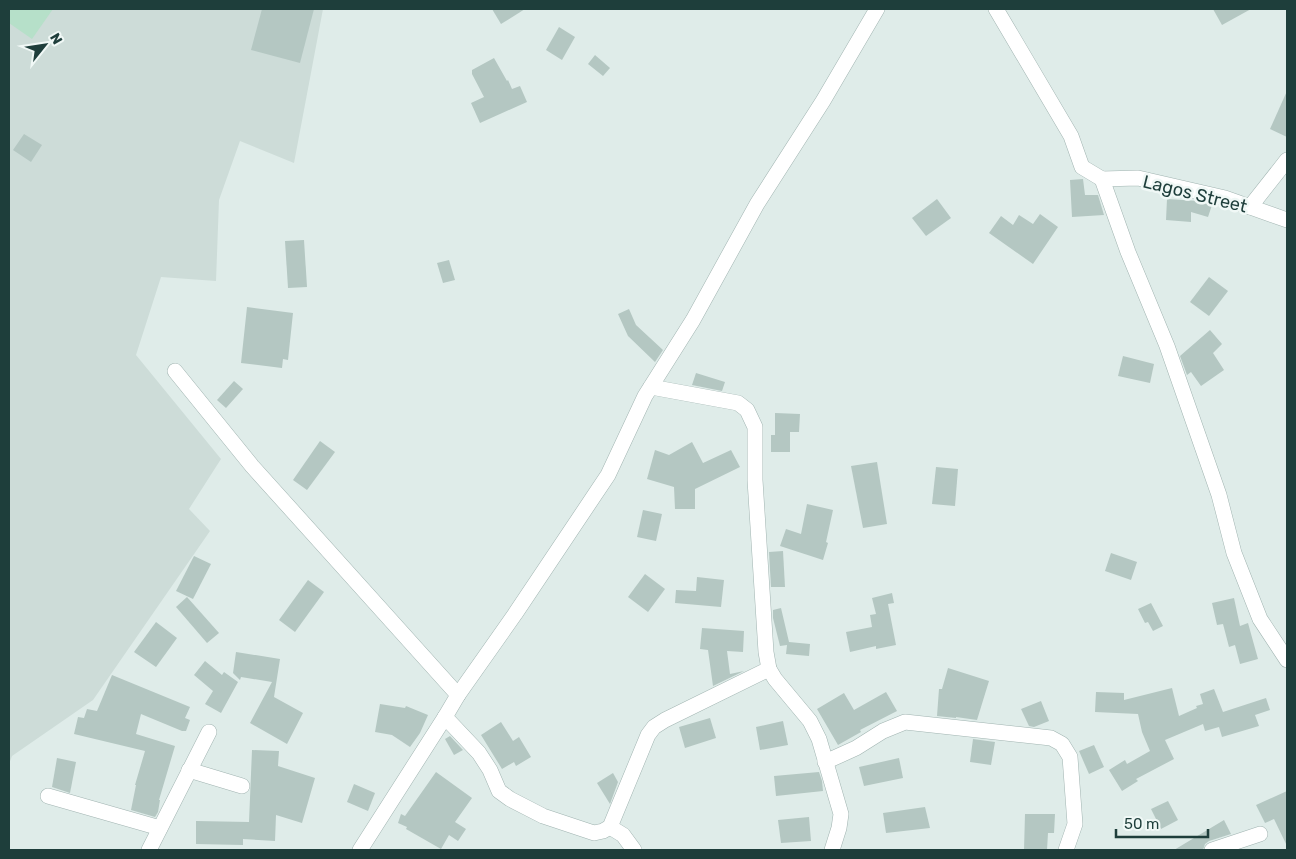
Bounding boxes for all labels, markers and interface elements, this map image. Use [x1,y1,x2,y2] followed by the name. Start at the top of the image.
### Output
[20,20,70,70] north arrow
[46,30,66,47] text: N
[1141,170,1249,218] street label: Lagos Street
[1116,806,1208,838] scale bar
[1124,815,1159,833] text: 50 m

